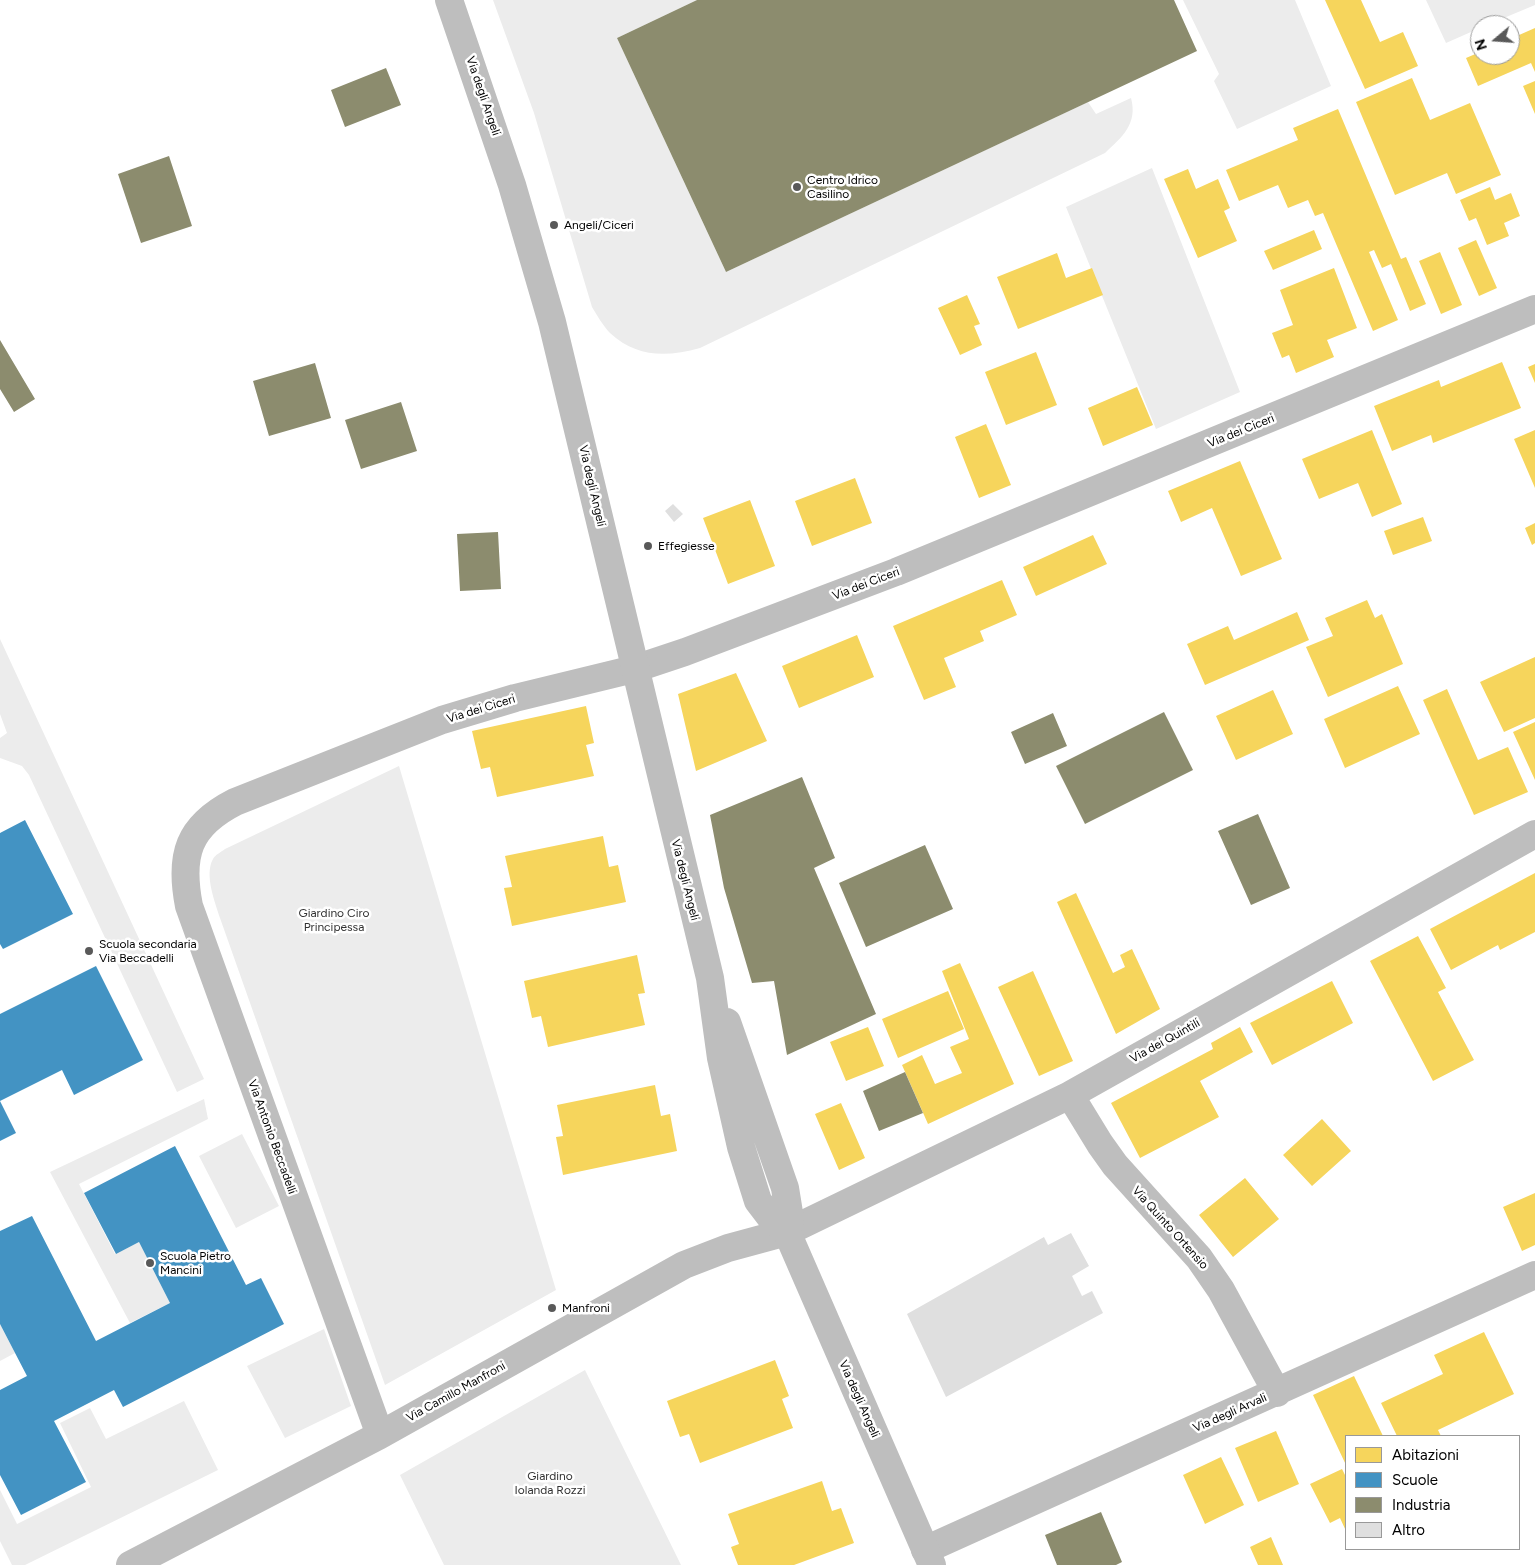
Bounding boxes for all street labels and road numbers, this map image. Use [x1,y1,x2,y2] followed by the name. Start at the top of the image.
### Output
[463,54,503,138] street label: Via degli Angeli
[1205,411,1277,451] street label: Via dei Ciceri
[576,444,608,528] street label: Via degli Angeli
[830,565,902,603] street label: Via dei Ciceri
[445,692,517,726] street label: Via dei Ciceri
[668,838,702,922] street label: Via degli Angeli
[1127,1016,1203,1066] street label: Via dei Quintili
[245,1078,299,1196] street label: Via Antonio Beccadelli
[1129,1184,1211,1272] street label: Via Quinto Ortensio
[836,1358,882,1440] street label: Via degli Angeli
[404,1359,508,1425] street label: Via Camillo Manfroni
[1191,1390,1269,1436] street label: Via degli Arvali

